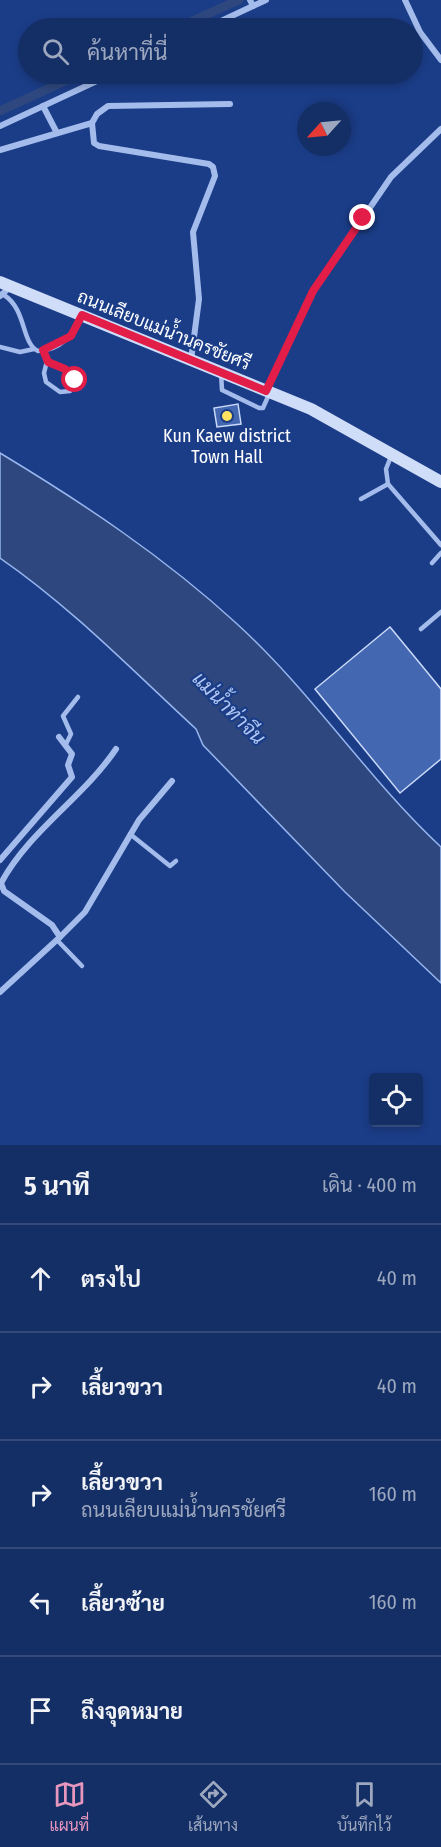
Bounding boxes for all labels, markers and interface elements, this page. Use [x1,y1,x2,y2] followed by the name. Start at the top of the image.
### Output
[18,18,423,84] search box
[39,35,72,68] icon: search
[87,39,167,66] text: ค้นหาที่นี่
[297,102,351,156] north arrow
[349,204,375,230] route end
[74,281,256,375] street label: ถนนเลียบแม่น้ำนครชัยศรี
[61,366,87,392] route start
[220,409,234,423] marker: Kun Kaew district Town Hall
[163,425,291,468] place label: Kun Kaew district Town Hall
[188,662,275,750] water label: แม่น้ำท่าจีน
[369,1073,423,1127] map controls
[369,1073,423,1127] button: locate
[24,1171,90,1202] text: 5 นาที
[322,1173,417,1197] text: เดิน · 400 m
[24,1262,57,1295] icon: ahead
[81,1266,141,1293] text: ตรงไป
[377,1266,417,1290] text: 40 m
[24,1370,57,1403] icon: right
[81,1374,163,1401] text: เลี้ยวขวา
[377,1374,417,1398] text: 40 m
[81,1469,163,1496] text: เลี้ยวขวา
[24,1478,57,1511] icon: right
[369,1482,417,1506] text: 160 m
[81,1498,286,1522] text: ถนนเลียบแม่น้ำนครชัยศรี
[24,1586,57,1619] icon: left
[81,1590,165,1617] text: เลี้ยวซ้าย
[369,1590,417,1614] text: 160 m
[24,1694,57,1727] icon: arrive
[81,1698,183,1725] text: ถึงจุดหมาย
[49,1778,89,1835] tab: แผนที่
[188,1778,238,1835] tab: เส้นทาง
[337,1778,392,1835] tab: บันทึกไว้

